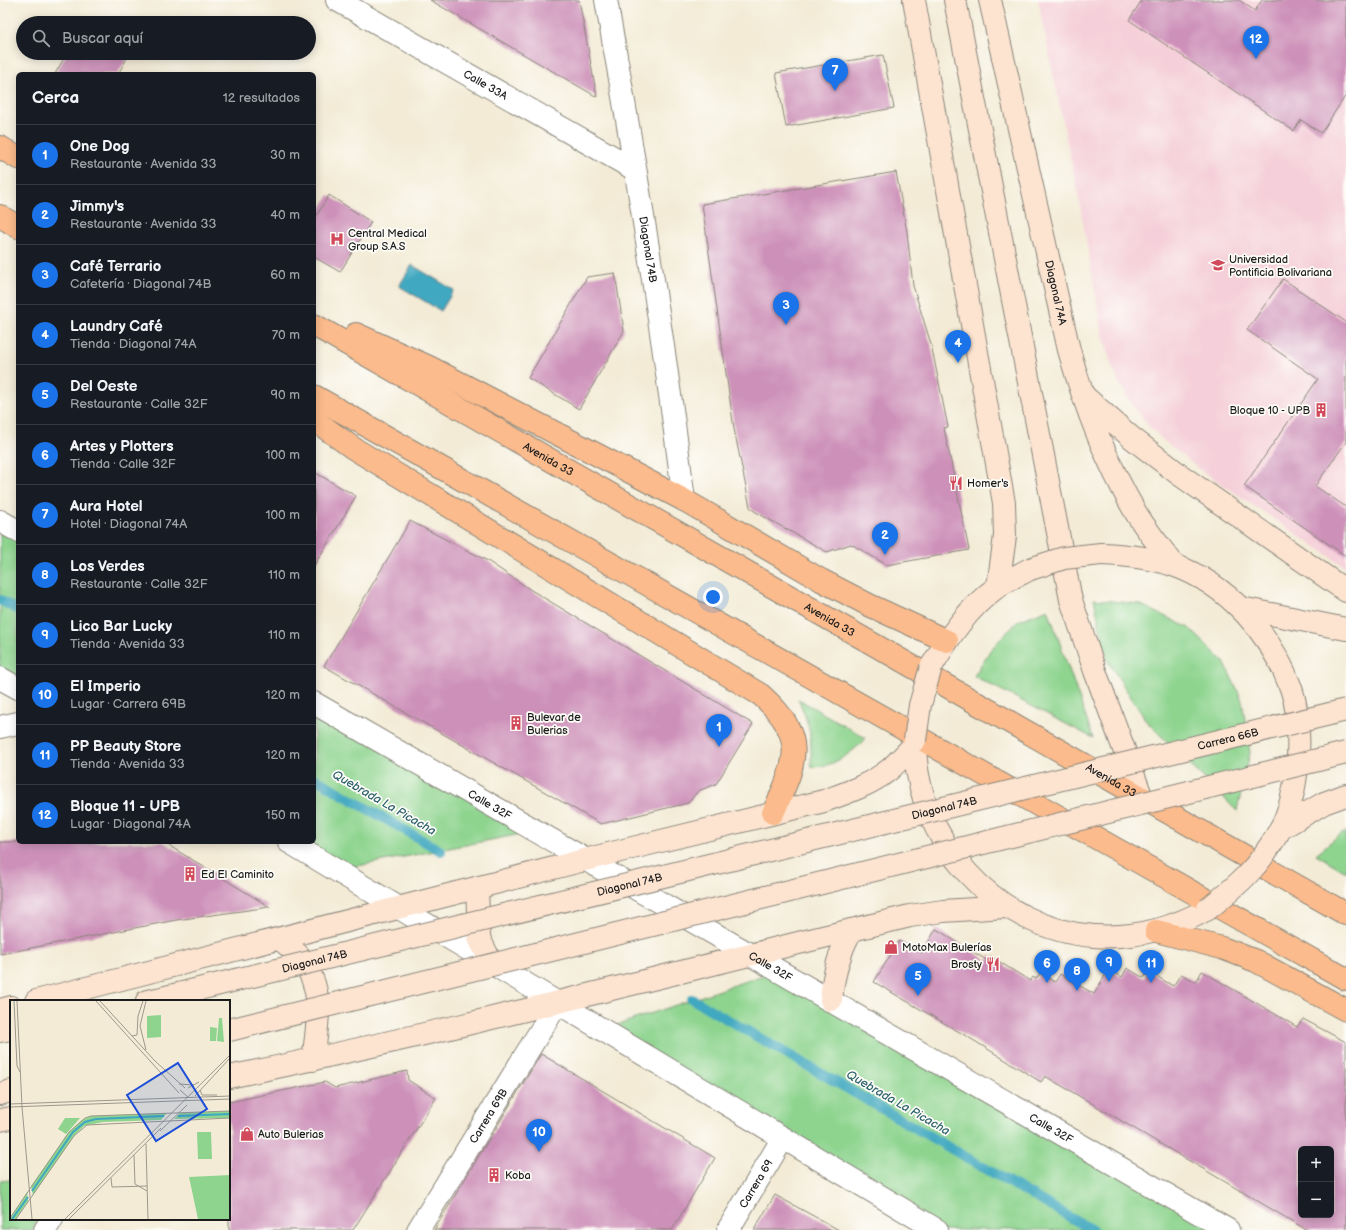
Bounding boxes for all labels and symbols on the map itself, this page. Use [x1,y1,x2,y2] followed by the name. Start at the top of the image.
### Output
[1243,26,1269,59] pin: 12
[822,58,848,91] pin: 7
[461,67,510,102] street label: Calle 33A
[637,215,660,284] street label: Diagonal 74B
[348,227,427,253] place label: Central Medical Group S.A.S
[329,231,345,247] hospital icon: Central Medical Group S.A.S
[1229,253,1332,279] place label: Universidad Pontificia Bolivariana
[1210,257,1226,273] school or university icon: Universidad Pontificia Bolivariana
[1042,259,1070,326] street label: Diagonal 74A
[773,292,799,325] pin: 3
[945,330,971,363] pin: 4
[1313,402,1329,418] building icon: Bloque 10 - UPB
[1229,404,1310,417] place label: Bloque 10 - UPB
[521,439,576,478] street label: Avenida 33
[948,475,964,491] restaurant icon: Homer's
[967,477,1009,490] place label: Homer's
[872,522,898,555] pin: 2
[703,587,723,607] your location
[802,600,858,639] street label: Avenida 33
[527,711,581,737] place label: Bulevar de Bulerias
[706,714,732,747] pin: 1
[508,715,524,731] building icon: Bulevar de Bulerias
[1196,725,1260,752] street label: Carrera 66B
[1084,761,1139,800] street label: Avenida 33
[330,767,439,839] water label: Quebrada La Picacha
[466,787,514,822] street label: Calle 32F
[910,793,979,822] street label: Diagonal 74B
[182,866,198,882] building icon: Ed El Caminito
[201,868,274,881] place label: Ed El Caminito
[595,870,664,899] street label: Diagonal 74B
[883,939,899,955] shop icon: MotoMax Bulerías
[902,941,992,954] place label: MotoMax Bulerías
[281,947,349,975] street label: Diagonal 74B
[746,949,795,984] street label: Calle 32F
[1096,949,1122,982] pin: 9
[1034,950,1060,983] pin: 6
[1138,950,1164,983] pin: 11
[985,956,1001,972] restaurant icon: Brosty
[951,958,982,971] place label: Brosty
[1064,958,1090,991] pin: 8
[905,963,931,996] pin: 5
[10,1000,230,1220] inset map
[844,1067,953,1139] water label: Quebrada La Picacha
[466,1086,510,1146] street label: Carrera 69B
[1027,1110,1076,1146] street label: Calle 32F
[526,1119,552,1152] pin: 10
[239,1126,255,1142] shop icon: Auto Bulerias
[258,1128,324,1141] place label: Auto Bulerias
[736,1157,775,1210] street label: Carrera 69
[486,1167,502,1183] building icon: Koba
[505,1169,531,1182] place label: Koba

